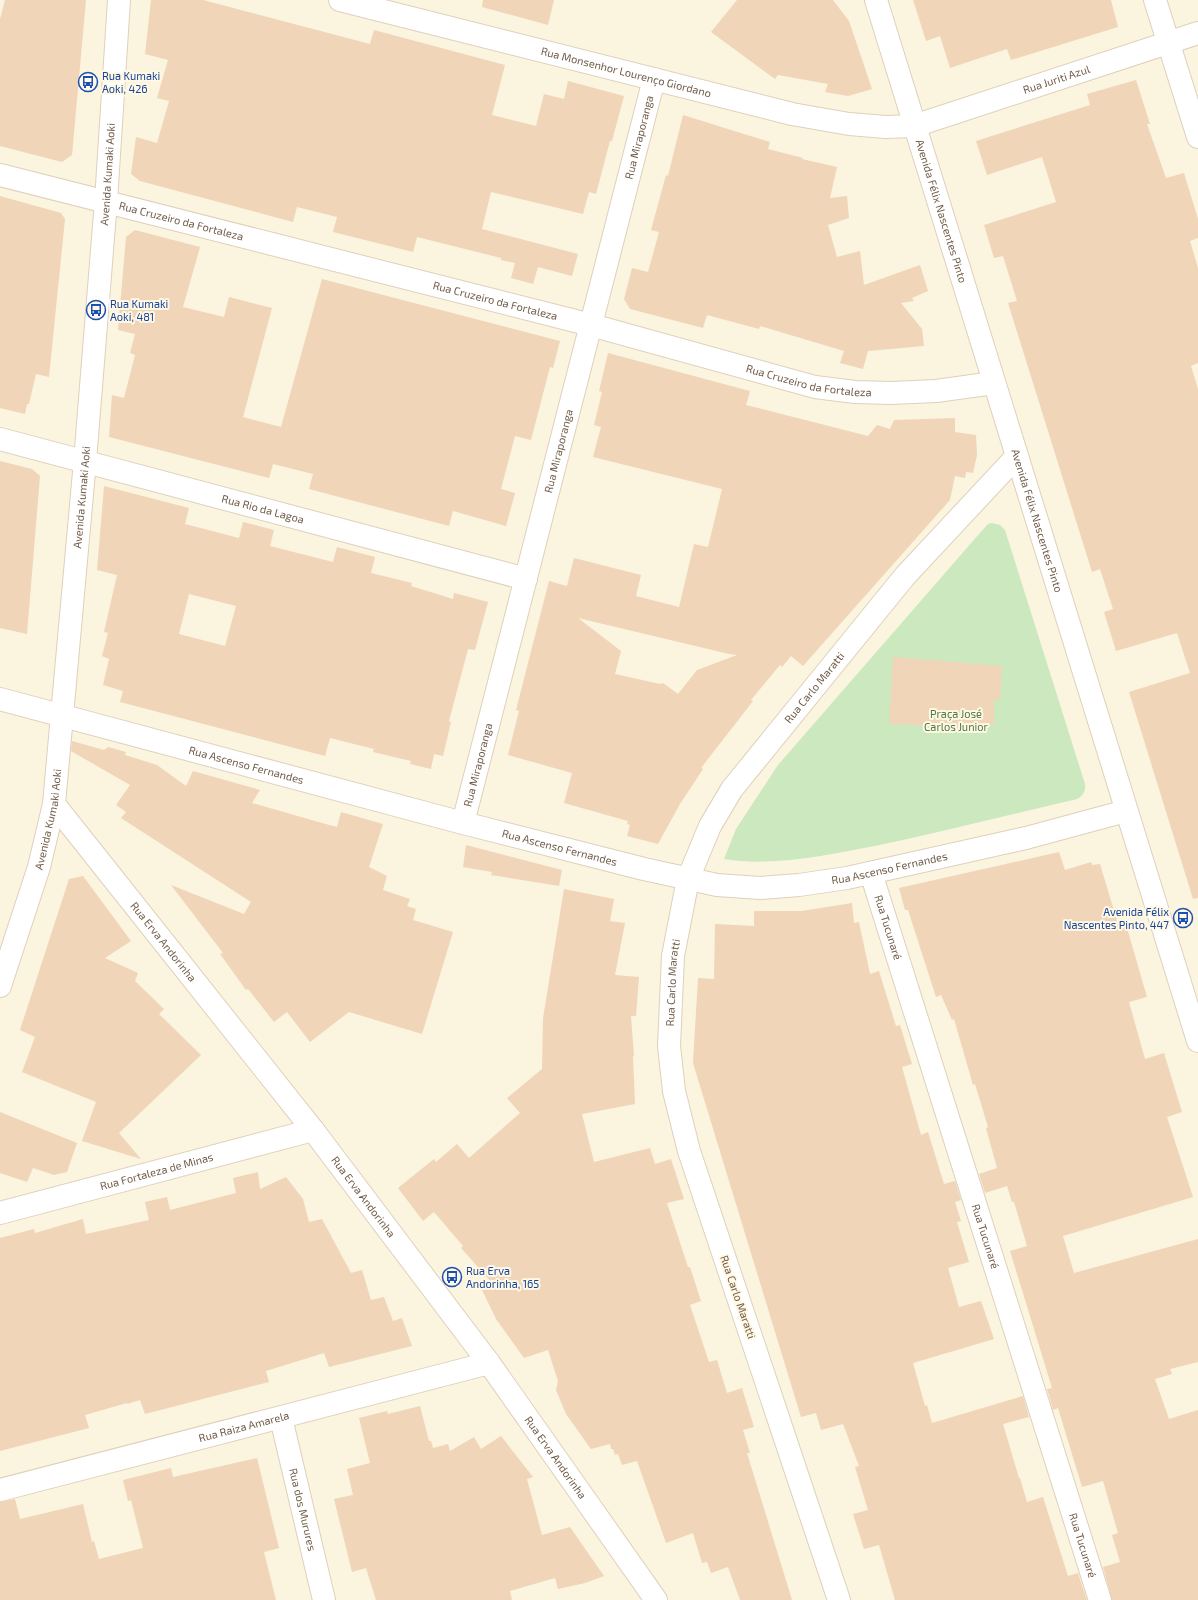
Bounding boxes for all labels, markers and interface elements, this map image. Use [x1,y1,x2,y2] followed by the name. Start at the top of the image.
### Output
[540,44,713,99] street label: Rua Monsenhor Lourenço Giordano
[1021,62,1092,96] street label: Rua Juriti Azul
[102,69,160,95] place label: Rua Kumaki Aoki, 426
[77,71,99,93] bus stop icon: Rua Kumaki Aoki, 426
[622,94,656,180] street label: Rua Miraporanga
[97,123,117,226] street label: Avenida Kumaki Aoki
[913,138,970,284] street label: Avenida Félix Nascentes Pinto
[118,198,245,243] street label: Rua Cruzeiro da Fortaleza
[432,278,559,322] street label: Rua Cruzeiro da Fortaleza
[110,297,168,323] place label: Rua Kumaki Aoki, 481
[85,299,107,321] bus stop icon: Rua Kumaki Aoki, 481
[745,361,872,398] street label: Rua Cruzeiro da Fortaleza
[541,408,575,494] street label: Rua Miraporanga
[70,446,92,549] street label: Avenida Kumaki Aoki
[1009,447,1066,594] street label: Avenida Félix Nascentes Pinto
[220,491,306,526] street label: Rua Rio da Lagoa
[781,649,847,725] street label: Rua Carlo Maratti
[924,707,989,733] park label: Praça José Carlos Junior
[460,721,494,808] street label: Rua Miraporanga
[188,743,306,786] street label: Rua Ascenso Fernandes
[32,768,63,871] street label: Avenida Kumaki Aoki
[501,826,619,868] street label: Rua Ascenso Fernandes
[830,849,949,886] street label: Rua Ascenso Fernandes
[872,893,905,961] street label: Rua Tucunaré
[128,899,199,984] street label: Rua Erva Andorinha
[1064,905,1169,931] place label: Avenida Félix Nascentes Pinto, 447
[1172,907,1194,929] bus stop icon: Avenida Félix Nascentes Pinto, 447
[663,938,682,1027] street label: Rua Carlo Maratti
[98,1150,215,1192] street label: Rua Fortaleza de Minas
[329,1153,399,1239] street label: Rua Erva Andorinha
[970,1202,1002,1270] street label: Rua Tucunaré
[718,1253,759,1340] street label: Rua Carlo Maratti
[466,1264,539,1290] place label: Rua Erva Andorinha, 165
[441,1266,463,1288] bus stop icon: Rua Erva Andorinha, 165
[197,1408,290,1444] street label: Rua Raiza Amarela
[522,1413,590,1501] street label: Rua Erva Andorinha
[287,1467,319,1552] street label: Rua dos Murures
[1067,1511,1100,1579] street label: Rua Tucunaré

